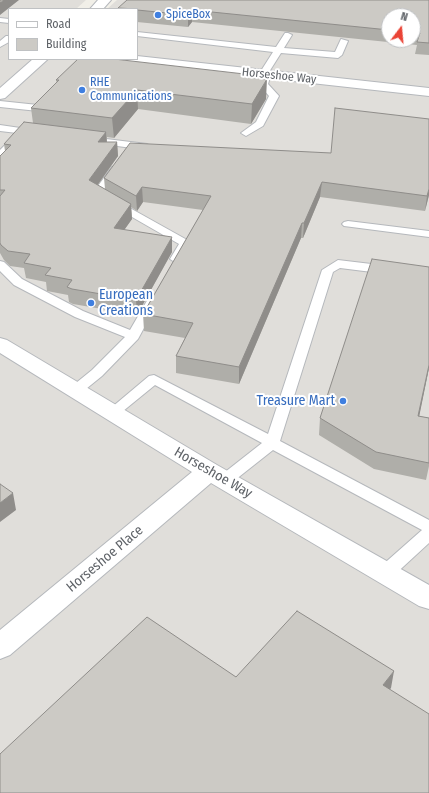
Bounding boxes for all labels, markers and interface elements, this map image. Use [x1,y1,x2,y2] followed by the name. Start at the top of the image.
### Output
[8,8,138,60] legend
[166,8,210,22] place label: SpiceBox
[381,8,421,48] north arrow
[153,10,163,20] marker: SpiceBox
[399,10,409,24] text: N
[46,17,71,31] text: Road
[46,37,86,51] text: Building
[241,65,317,87] street label: Horseshoe Way
[90,76,172,104] place label: RHE Communications
[77,85,87,95] marker: RHE Communications
[99,287,153,320] place label: European Creations
[86,298,96,308] marker: European Creations
[257,393,335,409] place label: Treasure Mart
[338,396,348,406] marker: Treasure Mart
[171,444,255,502] street label: Horseshoe Way
[63,522,147,596] street label: Horseshoe Place

